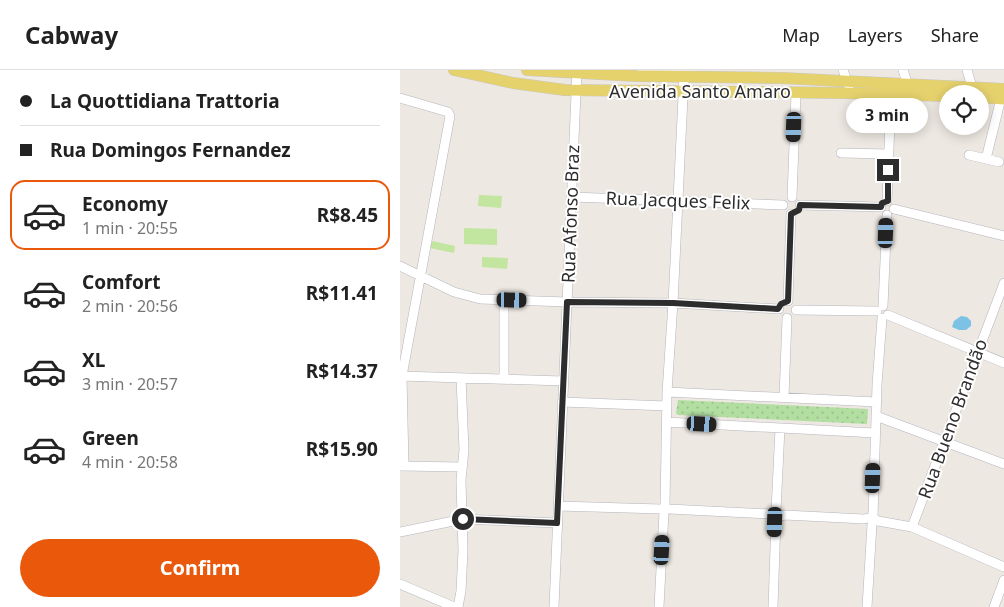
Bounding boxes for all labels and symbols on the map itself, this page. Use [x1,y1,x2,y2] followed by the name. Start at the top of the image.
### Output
[609,79,791,103] street label: Avenida Santo Amaro
[847,98,929,132] callout: 3 min
[785,112,802,142] car
[556,144,584,284] street label: Rua Afonso Braz
[877,159,899,181] route end
[605,185,751,215] street label: Rua Jacques Felix
[877,218,894,248] car
[496,292,527,308] car
[912,335,992,502] street label: Rua Bueno Brandão
[686,416,717,432] car
[864,463,881,493] car
[766,507,783,537] car
[452,508,474,530] route start
[653,535,670,565] car

